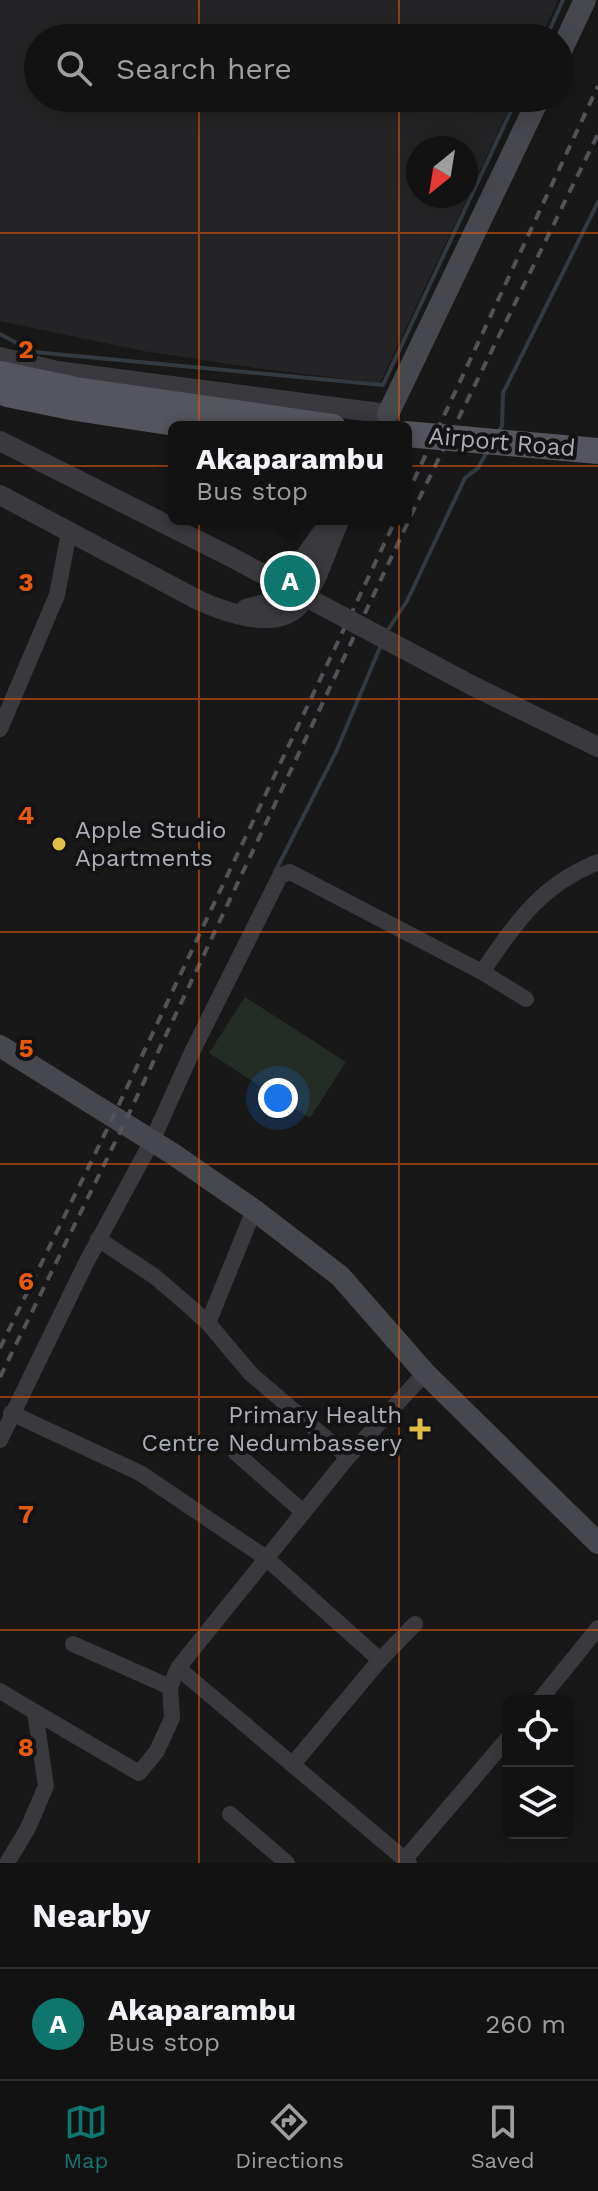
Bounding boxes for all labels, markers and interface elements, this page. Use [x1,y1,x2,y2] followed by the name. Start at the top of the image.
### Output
[24,24,574,112] search box
[52,46,96,90] icon: search
[116,51,292,86] text: Search here
[406,136,478,208] north arrow
[18,334,34,364] text: 2
[168,421,412,525] popup
[427,422,577,462] street label: Airport Road
[196,441,384,476] text: Akaparambu
[196,476,308,506] text: Bus stop
[264,551,316,611] pin: A
[18,567,34,597] text: 3
[18,800,35,830] text: 4
[75,816,226,872] place label: Apple Studio Apartments
[50,835,68,853] marker: Apple Studio Apartments
[18,1033,34,1063] text: 5
[258,1078,298,1118] your location
[18,1266,34,1296] text: 6
[142,1401,403,1457] place label: Primary Health Centre Nedumbassery
[409,1418,431,1440] marker: Primary Health Centre Nedumbassery
[18,1499,34,1529] text: 7
[502,1695,574,1839] map controls
[502,1695,574,1767] button: locate
[18,1732,34,1762] text: 8
[502,1767,574,1839] button: layers
[32,1895,151,1935] text: Nearby
[108,1992,296,2027] text: Akaparambu
[49,2009,67,2039] text: A
[485,2009,566,2039] text: 260 m
[108,2027,220,2057] text: Bus stop
[63,2100,108,2173] tab: Map
[235,2100,344,2173] tab: Directions
[471,2100,535,2173] tab: Saved

